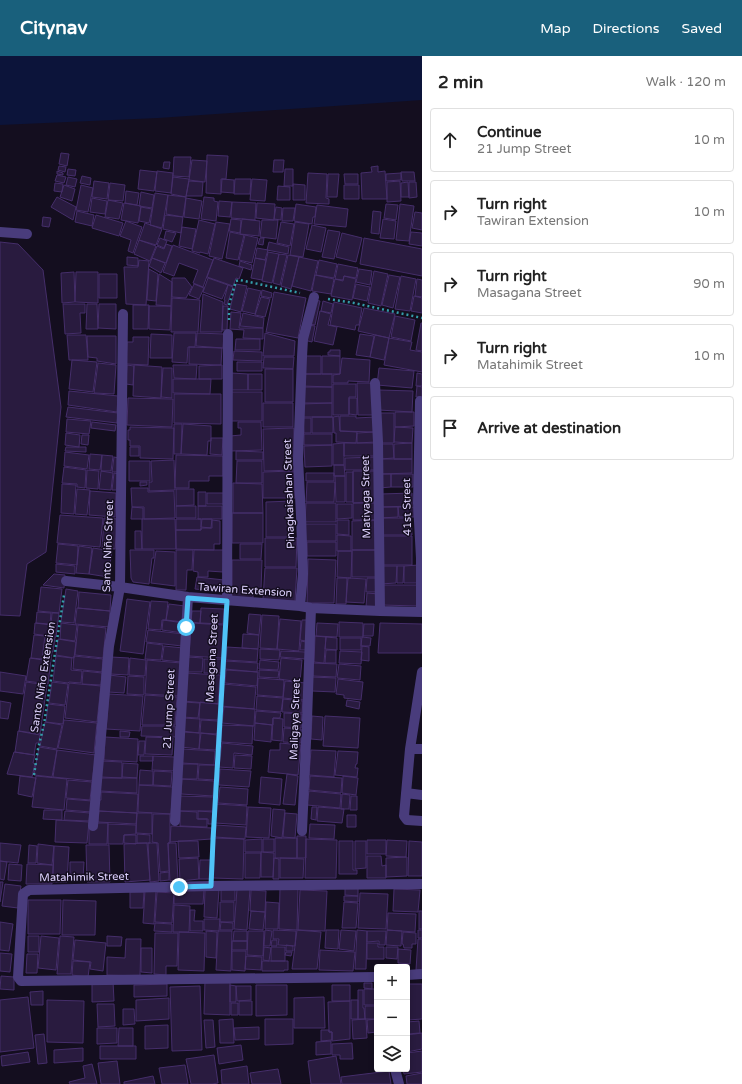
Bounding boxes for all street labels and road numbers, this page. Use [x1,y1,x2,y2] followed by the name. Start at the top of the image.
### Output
[281,439,297,549] street label: Pinagkaisahan Street
[359,455,373,539] street label: Matiyaga Street
[400,478,414,536] street label: 41st Street
[100,500,116,592] street label: Santo Niño Street
[197,580,293,600] street label: Tawiran Extension
[203,613,221,703] street label: Masagana Street
[28,621,58,733] street label: Santo Niño Extension
[160,669,178,749] street label: 21 Jump Street
[287,678,303,760] street label: Maligaya Street
[39,870,129,884] street label: Matahimik Street

